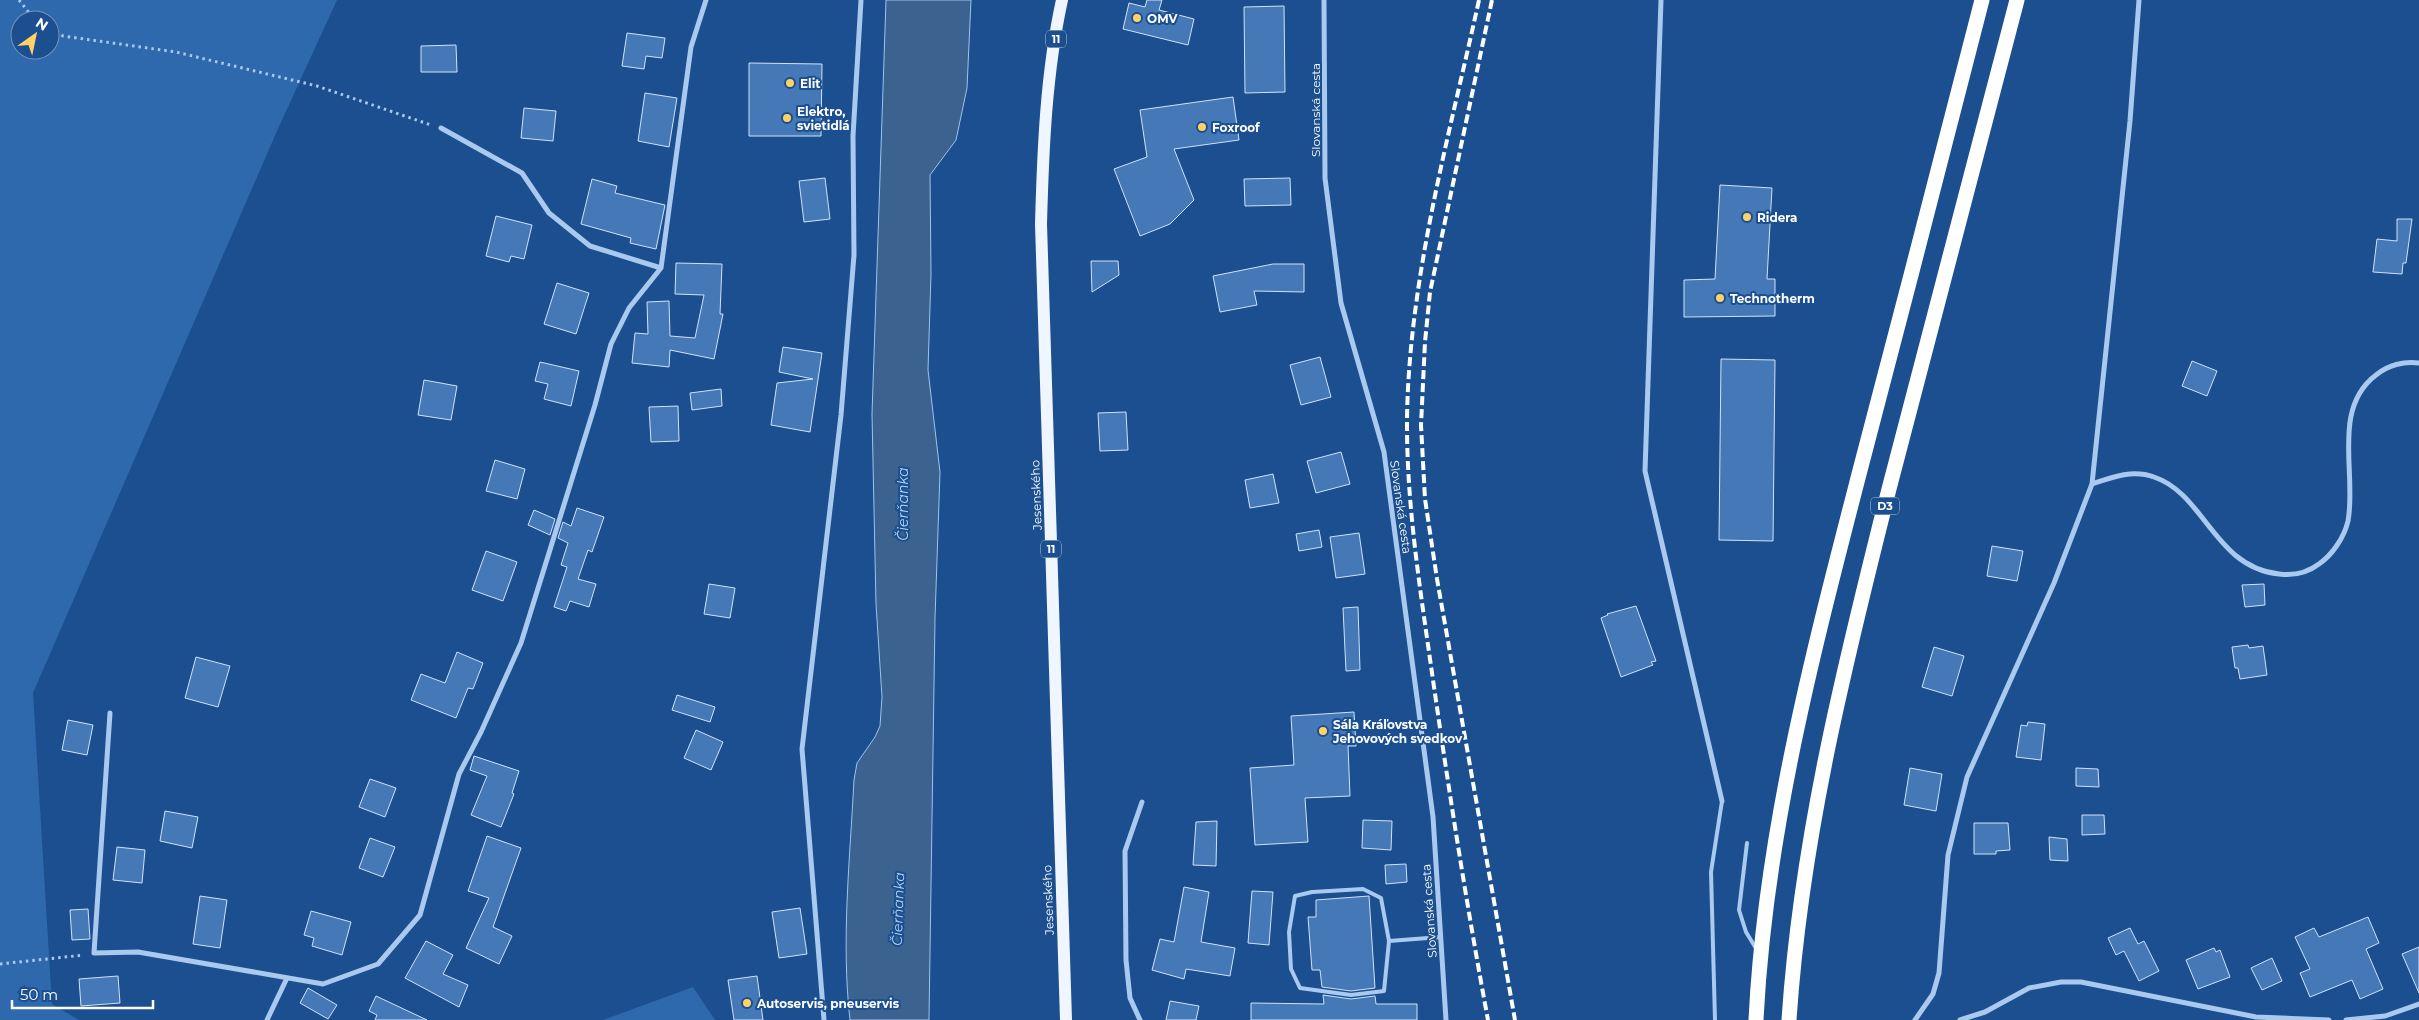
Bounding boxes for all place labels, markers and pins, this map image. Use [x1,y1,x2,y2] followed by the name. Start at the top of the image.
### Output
[1147,11,1178,26] place label: OMV
[1131,12,1143,24] marker: OMV
[800,76,821,91] place label: Elit
[784,77,796,89] marker: Elit
[797,104,850,133] place label: Elektro, svietidlá
[781,112,793,124] marker: Elektro, svietidlá
[1212,120,1261,135] place label: Foxroof
[1196,121,1208,133] marker: Foxroof
[1757,210,1797,225] place label: Ridera
[1741,211,1753,223] marker: Ridera
[1730,291,1815,306] place label: Technotherm
[1714,292,1726,304] marker: Technotherm
[1332,717,1463,746] place label: Sála Kráľovstva Jehovových svedkov
[1317,725,1329,737] marker: Sála Kráľovstva Jehovových svedkov
[756,996,900,1011] place label: Autoservis, pneuservis
[741,997,753,1009] marker: Autoservis, pneuservis

